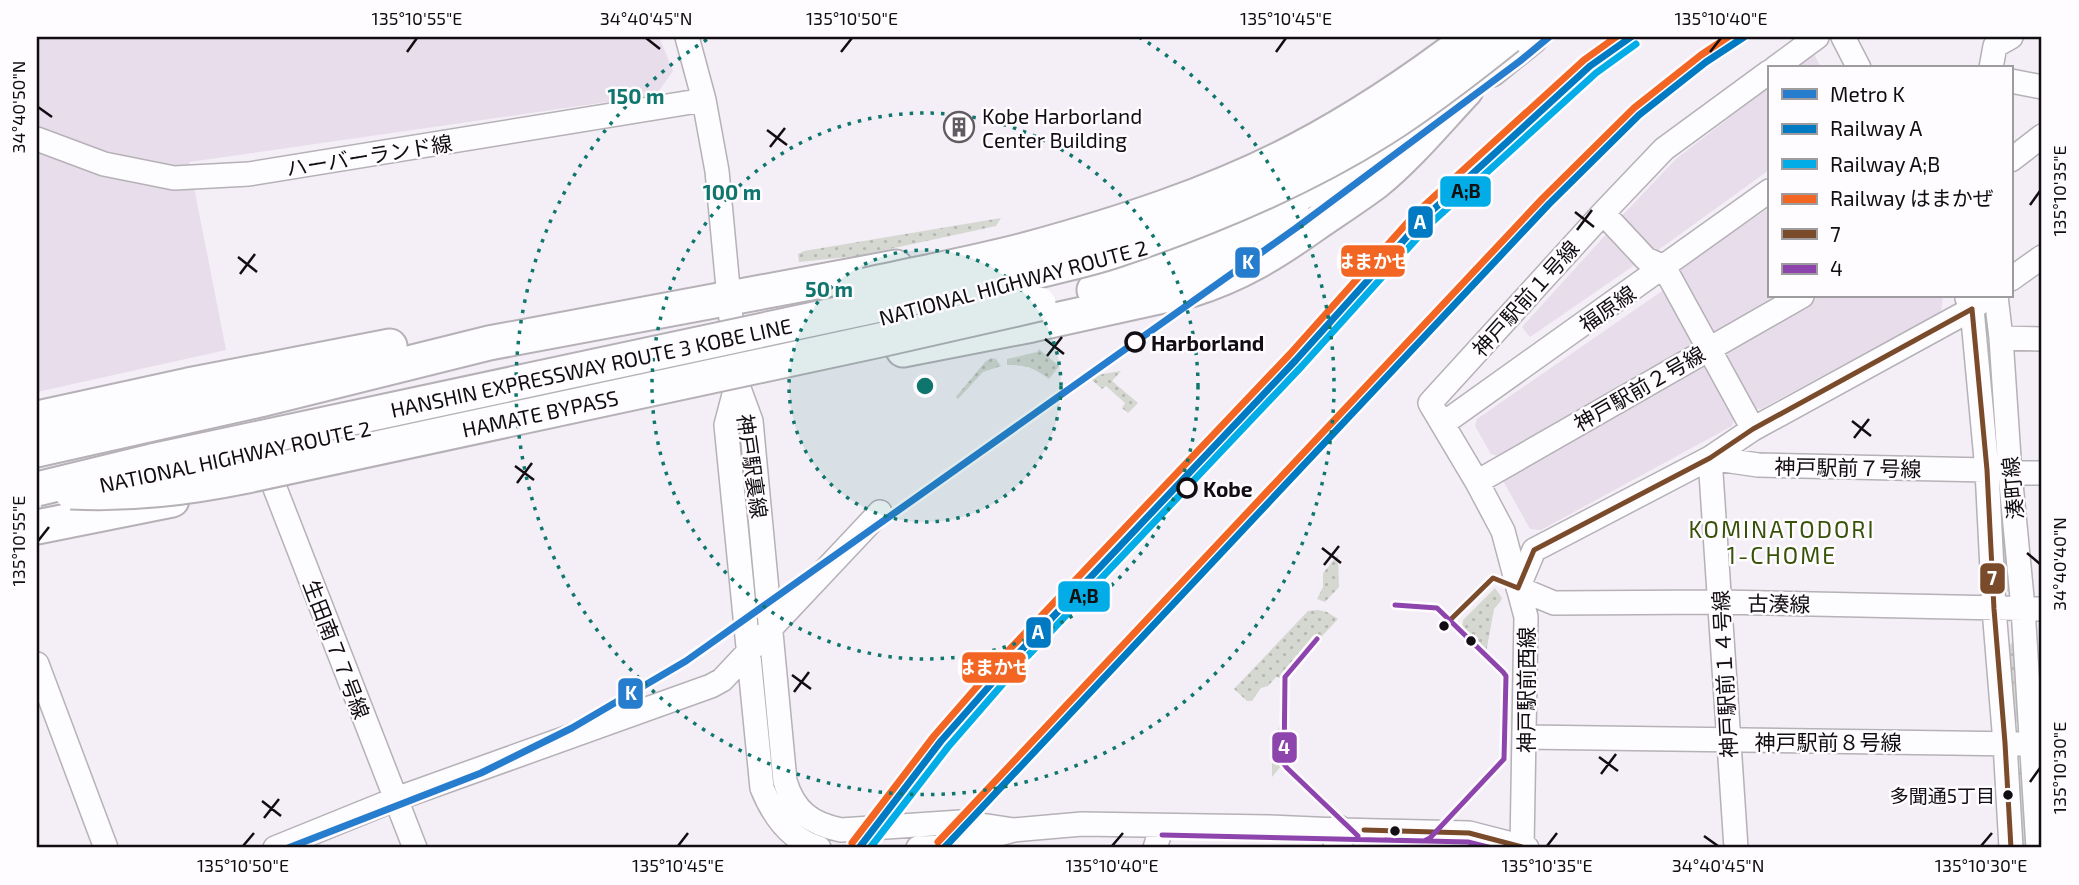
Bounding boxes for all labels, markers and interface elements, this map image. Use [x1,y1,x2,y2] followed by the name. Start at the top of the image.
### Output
[372,7,462,29] text: 135°10'55"E
[600,7,692,29] text: 34°40'45"N
[806,7,898,29] text: 135°10'50"E
[1240,7,1332,29] text: 135°10'45"E
[1674,7,1768,29] text: 135°10'40"E
[7,61,29,153] text: 34°40'50"N
[1768,66,2012,298] legend
[1830,81,1905,106] text: Metro K
[608,83,664,108] text: 150 m
[982,103,1142,152] place label: Kobe Harborland Center Building
[942,110,976,144] building icon: Kobe Harborland Center Building
[1830,115,1922,140] text: Railway A
[284,130,454,180] street label: ハーバーランド線
[2048,145,2070,237] text: 135°10'35"E
[1830,151,1940,176] text: Railway A;B
[1439,175,1492,208] line badge: A;B
[703,179,761,204] text: 100 m
[1451,179,1481,202] text: A;B
[1830,185,1994,210] text: Railway はまかぜ
[1407,205,1434,239] line badge: A
[1414,210,1427,233] text: A
[1830,221,1841,246] text: 7
[876,234,1150,330] street label: NATIONAL HIGHWAY ROUTE 2
[1467,235,1583,361] street label: 神戸駅前１号線
[1340,244,1406,278] line badge: はまかぜ
[1234,246,1261,279] line badge: K
[1335,249,1411,272] text: はまかぜ
[1242,250,1254,273] text: K
[1830,255,1843,280] text: 4
[805,276,853,301] text: 50 m
[1574,280,1640,336] street label: 福原線
[388,312,794,422] street label: HANSHIN EXPRESSWAY ROUTE 3 KOBE LINE
[1151,330,1264,355] place label: Harborland
[1125,332,1145,352] marker: Harborland
[1569,340,1709,436] street label: 神戸駅前２号線
[913,374,937,398] centre of rings
[460,384,620,442] street label: HAMATE BYPASS
[733,412,773,520] street label: 神戸駅裏線
[97,415,373,497] street label: NATIONAL HIGHWAY ROUTE 2
[1774,453,1922,481] street label: 神戸駅前７号線
[1997,456,2027,520] street label: 湊町線
[1203,476,1253,501] place label: Kobe
[1177,478,1197,498] marker: Kobe
[7,496,29,586] text: 135°10'55"E
[1688,515,1876,569] district label: KOMINATODORI 1-CHOME
[2048,517,2070,611] text: 34°40'40"N
[1979,562,2006,595] line badge: 7
[1987,566,1997,589] text: 7
[299,576,375,722] street label: 生田南７７号線
[1057,580,1111,613] line badge: A;B
[1069,584,1099,607] text: A;B
[1707,589,1741,759] street label: 神戸駅前１４号線
[1747,590,1811,616] street label: 古湊線
[1025,616,1052,649] line badge: A
[1437,619,1451,633] unlabelled marker
[1032,620,1045,643] text: A
[1513,627,1538,753] street label: 神戸駅前西線
[1464,634,1478,648] unlabelled marker
[961,651,1027,684] line badge: はまかぜ
[956,655,1032,678] text: はまかぜ
[617,677,644,710] line badge: K
[625,681,637,704] text: K
[2048,722,2070,814] text: 135°10'30"E
[1755,729,1902,754] street label: 神戸駅前８号線
[1271,731,1298,764] line badge: 4
[1278,735,1290,758] text: 4
[1890,784,1995,807] place label: 多聞通5丁目
[2001,788,2015,802] marker: 多聞通5丁目
[1388,824,1402,838] unlabelled marker
[197,854,289,876] text: 135°10'50"E
[632,854,724,876] text: 135°10'45"E
[1065,854,1159,876] text: 135°10'40"E
[1501,854,1593,876] text: 135°10'35"E
[1672,854,1764,876] text: 34°40'45"N
[1935,854,2027,876] text: 135°10'30"E

